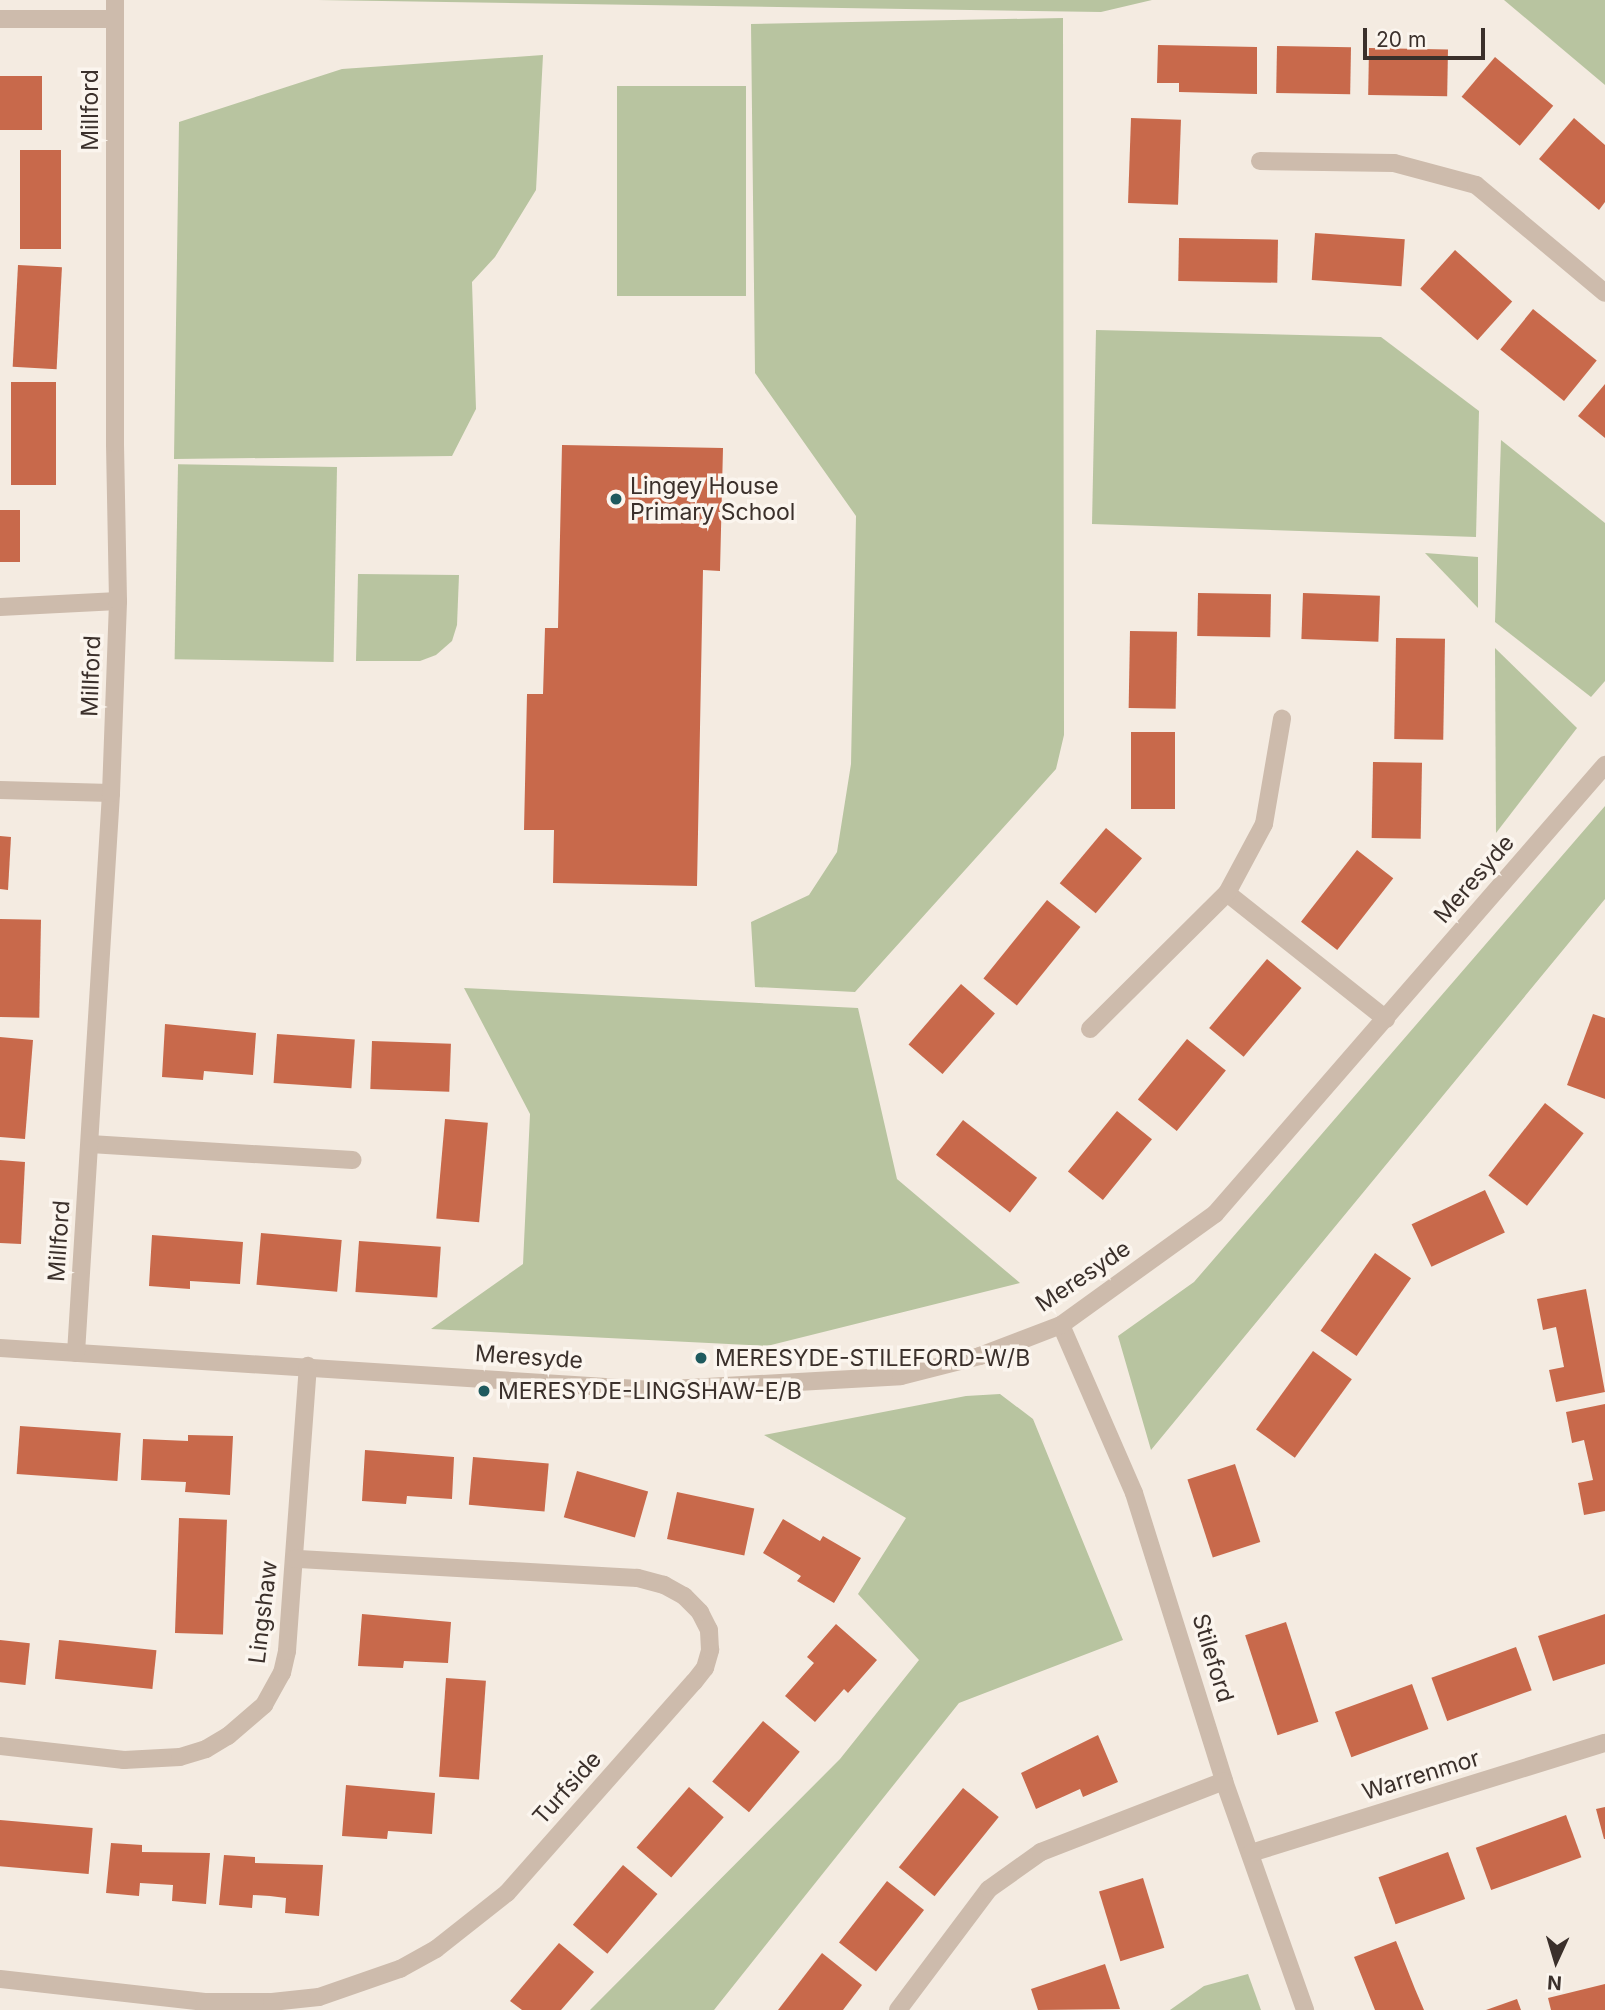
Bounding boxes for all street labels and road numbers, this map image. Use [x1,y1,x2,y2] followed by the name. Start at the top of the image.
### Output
[76,69,104,151] street label: Millford
[76,635,106,717] street label: Millford
[1428,829,1520,929] street label: Meresyde
[42,1199,76,1283] street label: Millford
[1031,1234,1135,1318] street label: Meresyde
[474,1339,584,1375] street label: Meresyde
[243,1559,283,1665] street label: Lingshaw
[1187,1611,1239,1705] street label: Stileford
[1359,1744,1483,1806] street label: Warrenmor
[527,1746,607,1830] street label: Turfside

